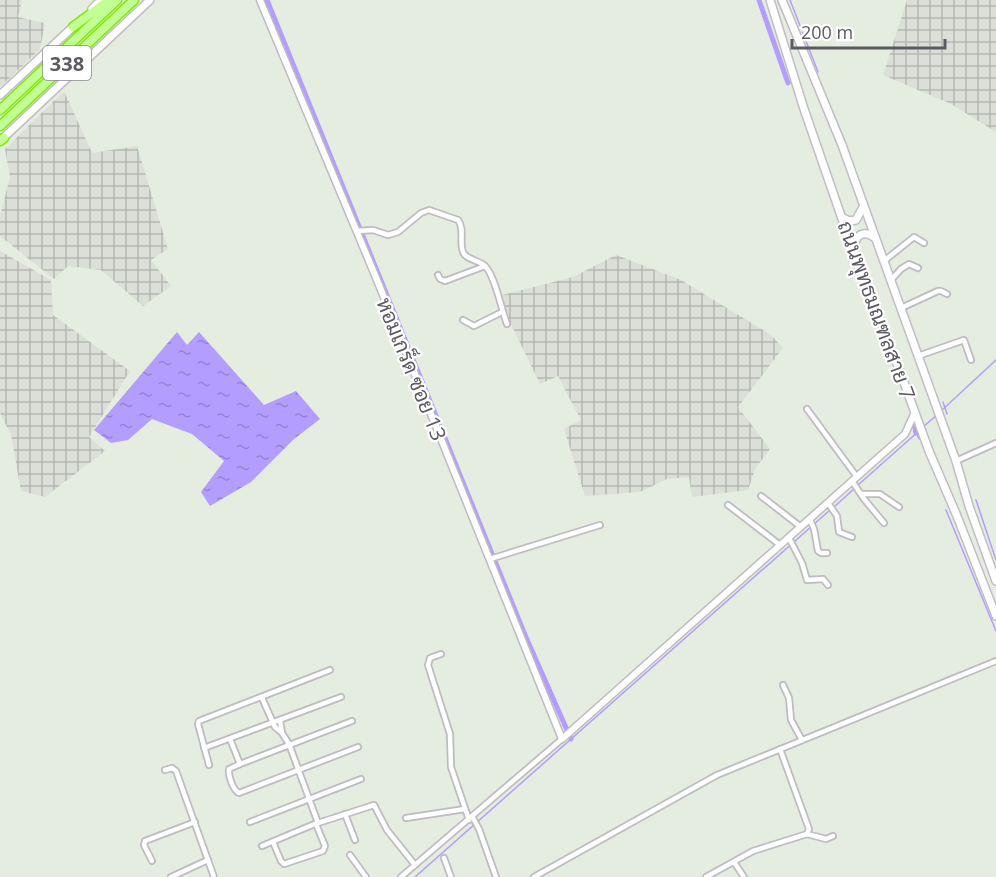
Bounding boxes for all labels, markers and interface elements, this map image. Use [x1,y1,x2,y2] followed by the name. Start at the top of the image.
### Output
[792,12,945,50] scale bar
[801,20,853,44] text: 200 m
[43,46,91,80] road number: 338
[831,217,922,404] street label: ถนนพุทธมณฑลสาย 7
[371,293,453,445] street label: หอมเกร็ด ซอย 13

